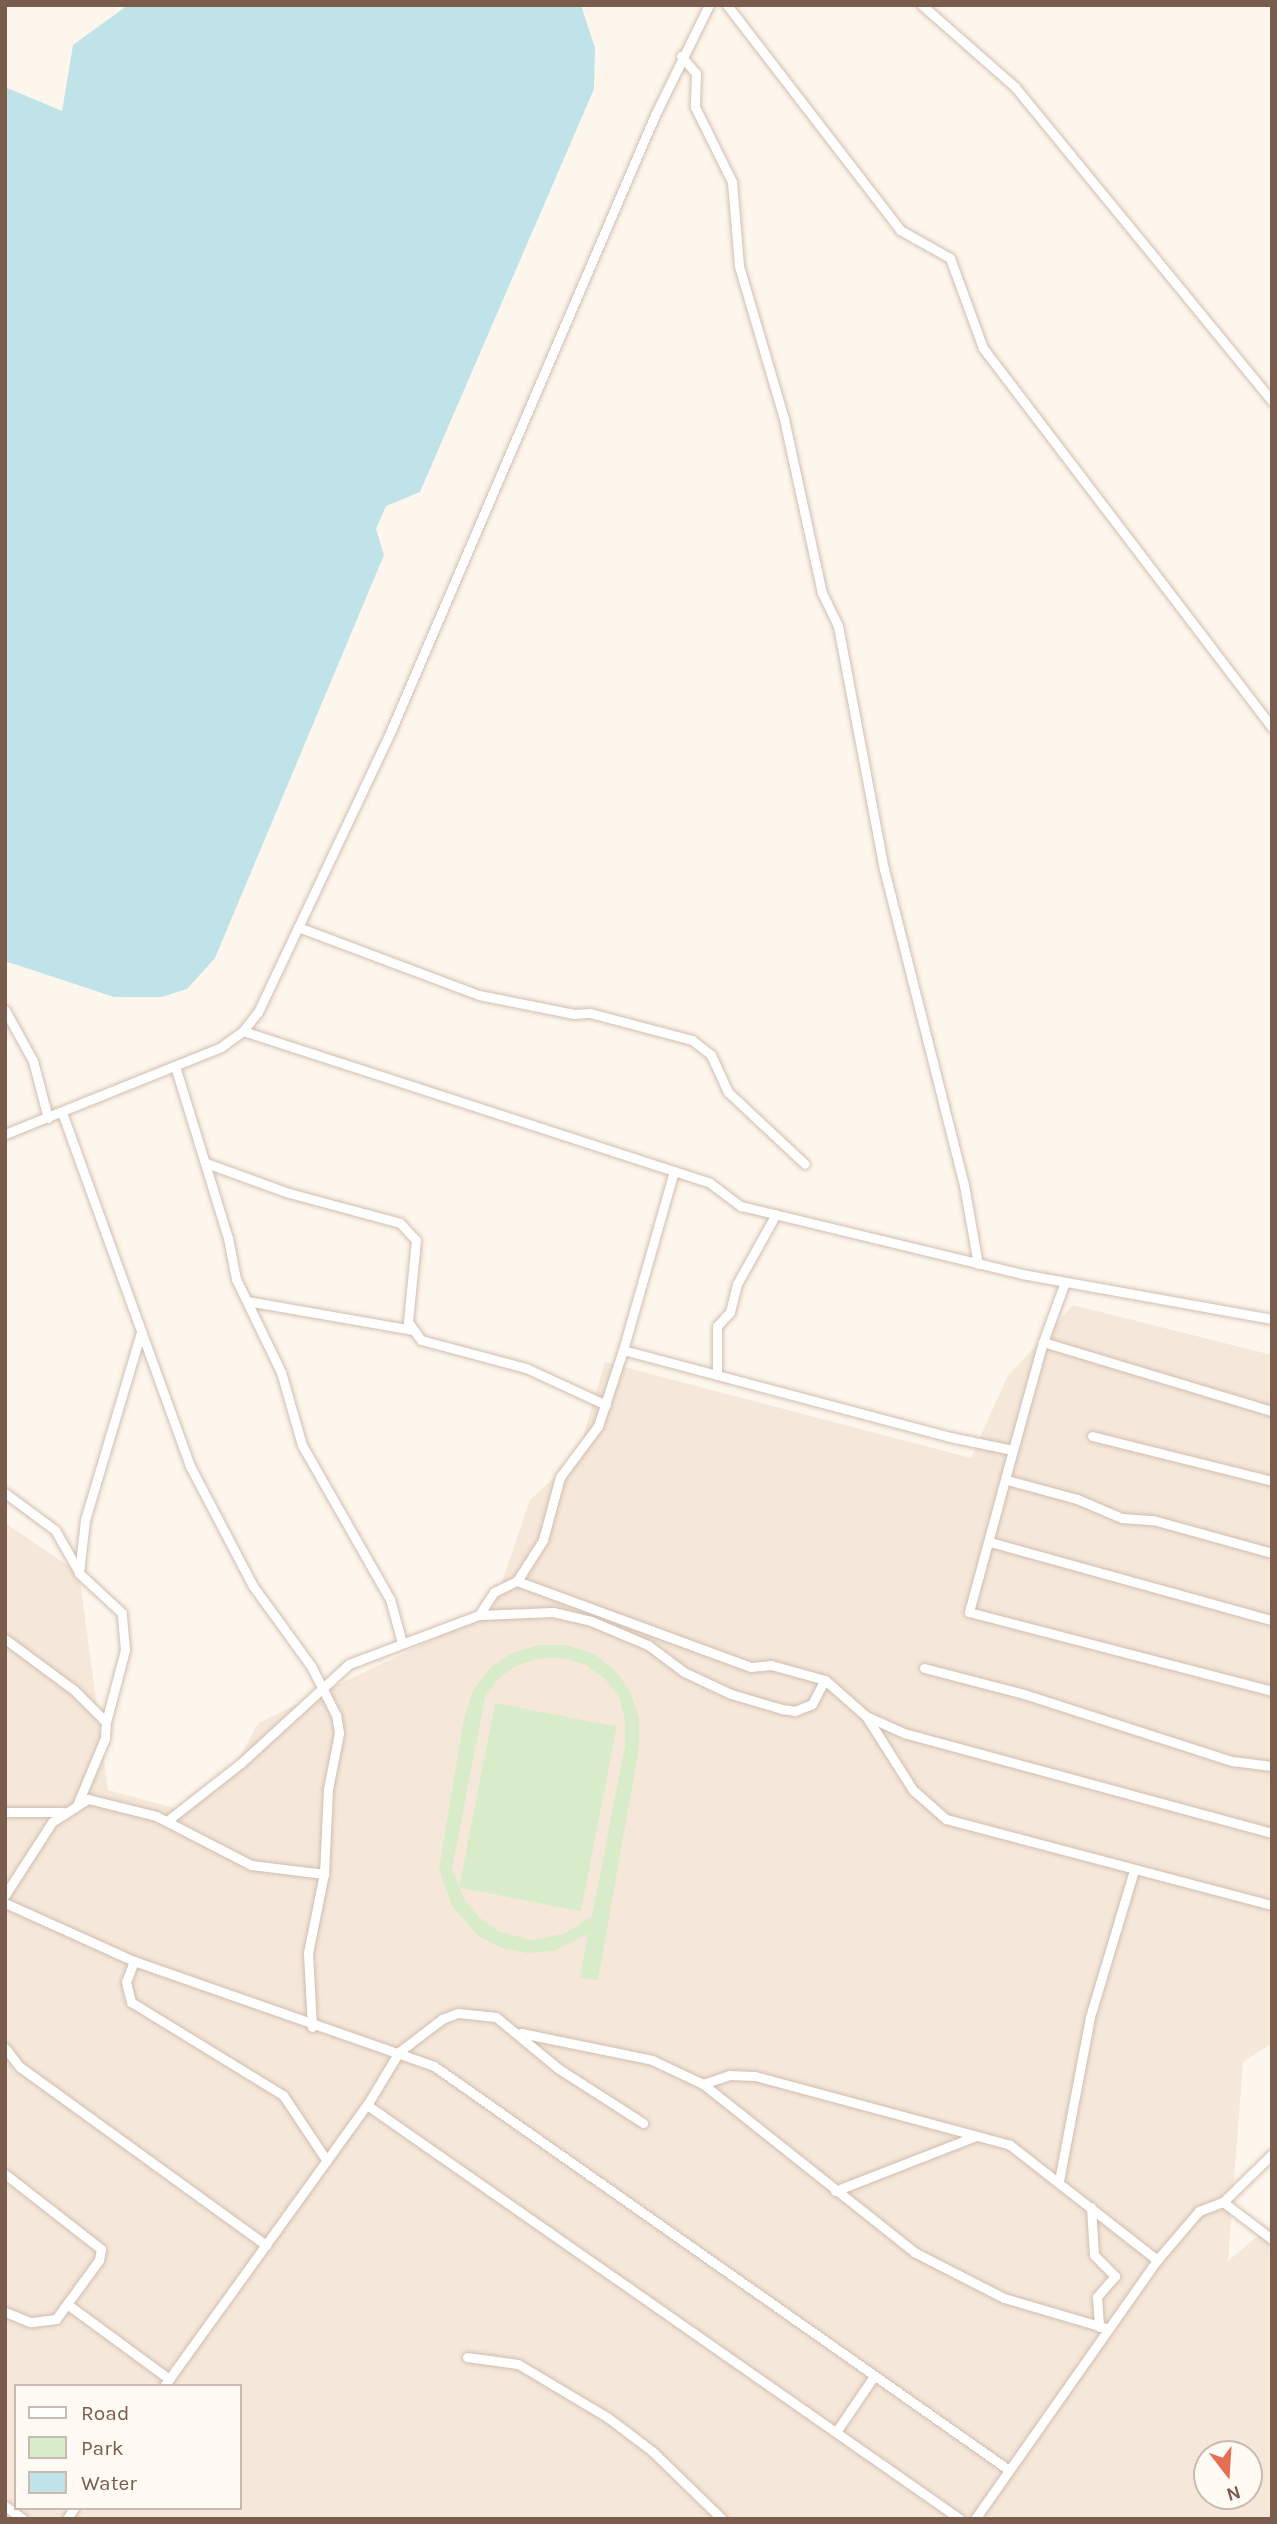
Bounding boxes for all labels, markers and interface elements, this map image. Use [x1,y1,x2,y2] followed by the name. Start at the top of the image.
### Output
[14,2384,242,2510] legend
[81,2401,129,2425] text: Road
[81,2436,124,2460] text: Park
[1193,2440,1263,2510] north arrow
[81,2471,137,2495] text: Water
[1224,2481,1243,2506] text: N

